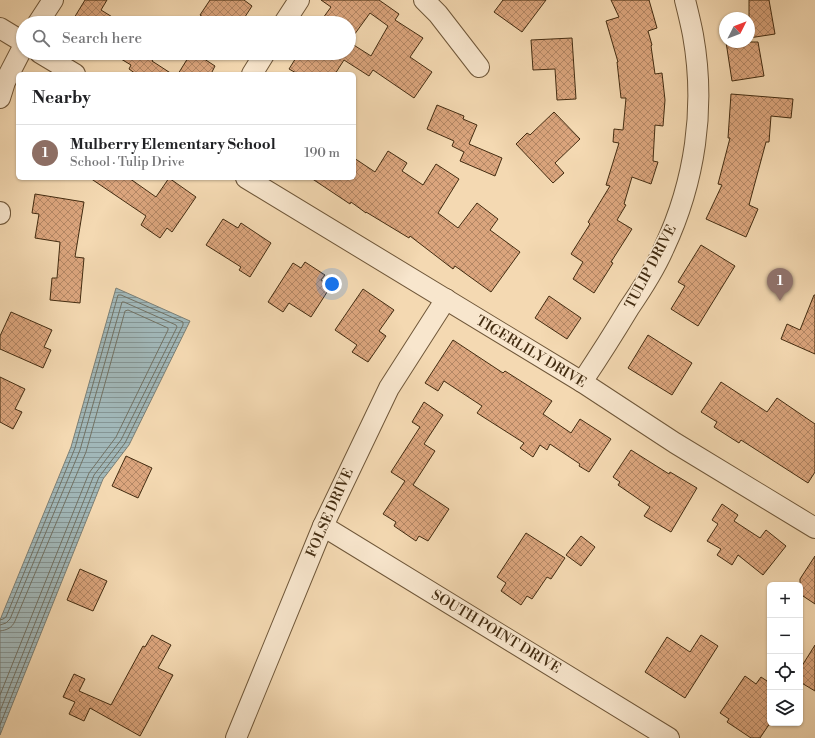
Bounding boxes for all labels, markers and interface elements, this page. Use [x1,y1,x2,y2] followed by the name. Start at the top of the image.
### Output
[719,12,755,48] north arrow
[16,16,356,60] search box
[30,27,52,49] icon: search
[62,29,142,48] text: Search here
[32,87,91,109] text: Nearby
[70,135,276,154] text: Mulberry Elementary School
[42,145,48,161] text: 1
[304,145,340,161] text: 190 m
[70,154,185,170] text: School · Tulip Drive
[621,222,681,312] street label: TULIP DRIVE
[767,268,793,301] pin: 1
[322,274,342,294] your location
[473,312,589,392] street label: TIGERLILY DRIVE
[302,466,358,560] street label: FOLSE DRIVE
[767,582,803,726] map controls
[767,582,803,618] button: +
[428,586,564,678] street label: SOUTH POINT DRIVE
[767,618,803,654] button: −
[767,654,803,690] button: locate
[767,690,803,726] button: layers

